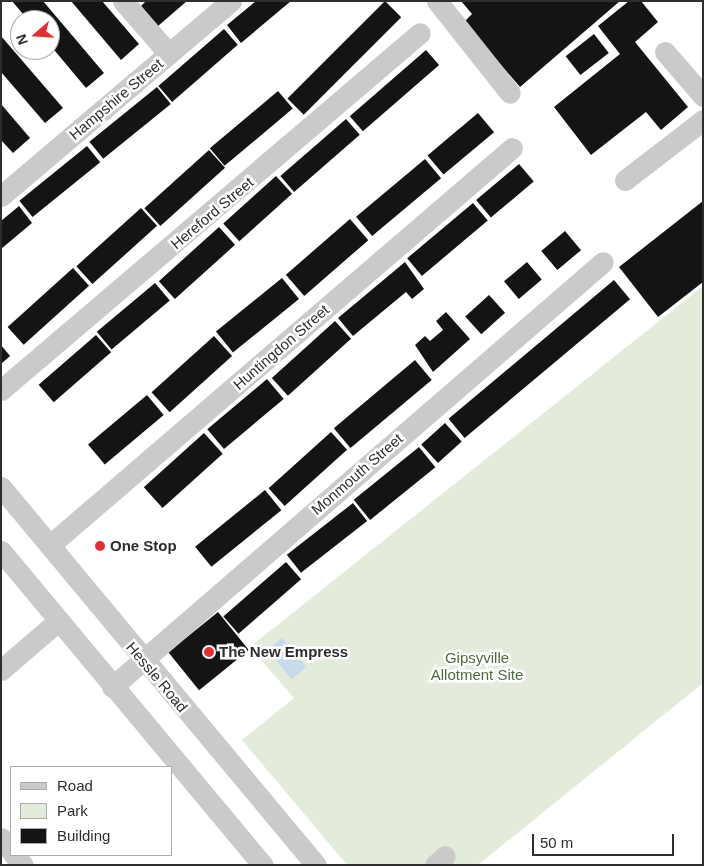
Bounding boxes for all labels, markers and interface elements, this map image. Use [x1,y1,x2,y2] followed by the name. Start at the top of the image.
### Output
[10,10,60,60] north arrow
[13,32,31,47] text: N
[66,55,166,143] street label: Hampshire Street
[167,173,257,253] street label: Hereford Street
[229,301,333,393] street label: Huntingdon Street
[308,429,406,519] street label: Monmouth Street
[110,537,177,555] place label: One Stop
[94,540,106,552] marker: One Stop
[123,638,191,716] street label: Hessle Road
[219,643,348,661] place label: The New Empress
[203,646,215,658] marker: The New Empress
[431,648,523,683] park label: Gipsyville Allotment Site
[10,766,172,856] legend
[57,777,93,794] text: Road
[57,802,88,819] text: Park
[534,824,676,856] scale bar
[57,827,110,844] text: Building
[540,834,573,851] text: 50 m

